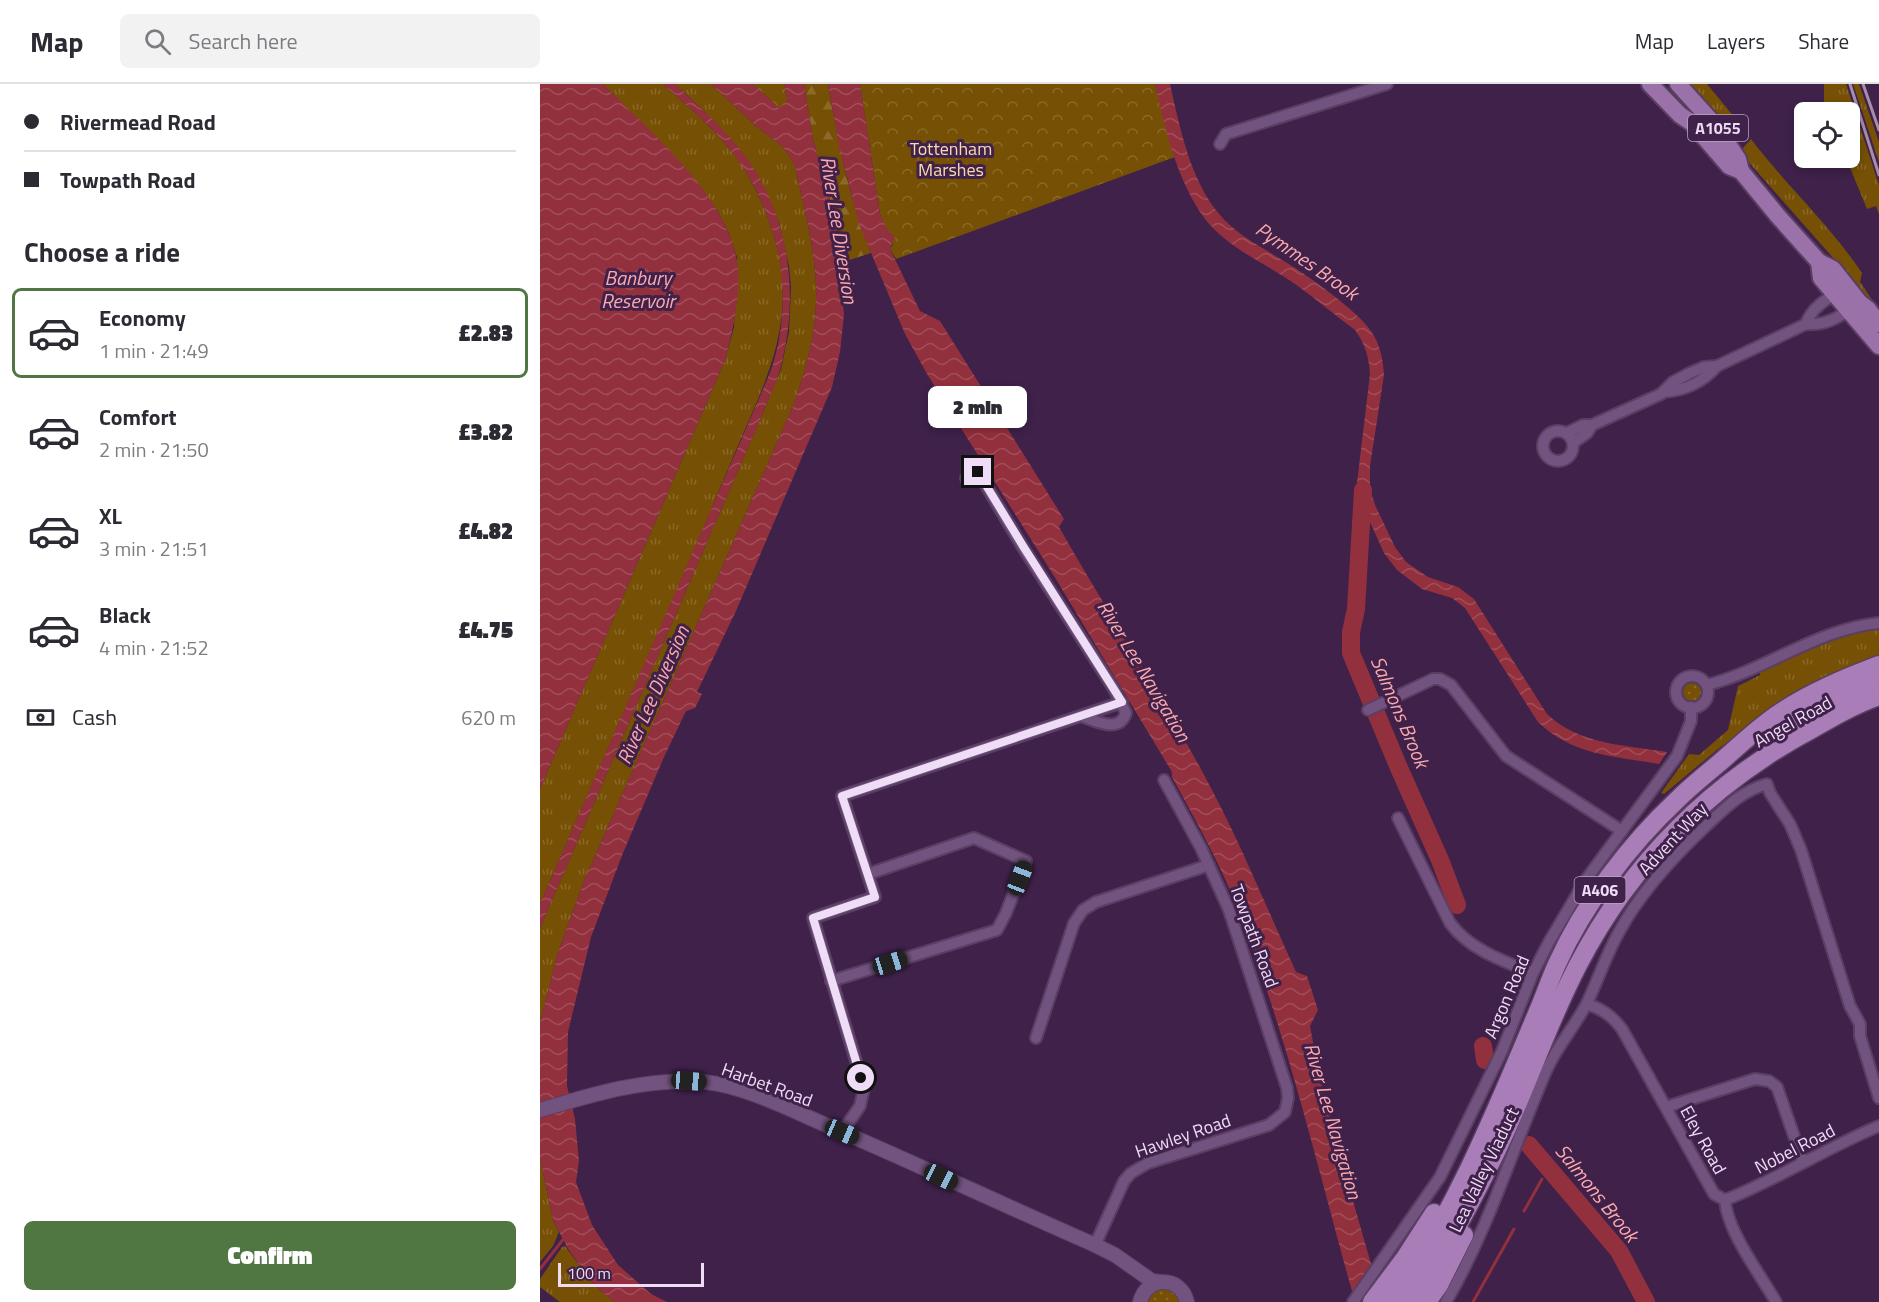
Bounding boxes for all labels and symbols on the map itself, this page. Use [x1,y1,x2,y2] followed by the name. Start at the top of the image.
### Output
[1688,115,1748,141] road number: A1055
[910,135,992,183] park label: Tottenham Marshes
[813,154,867,307] water label: River Lee Diversion
[1249,214,1367,309] water label: Pymmes Brook
[601,262,678,316] water label: Banbury Reservoir
[928,385,1028,427] callout: 2 min
[964,458,991,485] route end
[1090,594,1200,749] water label: River Lee Navigation
[608,620,697,769] water label: River Lee Diversion
[1363,651,1439,774] water label: Salmons Brook
[1749,689,1837,754] street label: Angel Road
[1632,796,1714,881] street label: Advent Way
[1005,858,1035,898] car
[1574,877,1626,903] road number: A406
[1223,880,1286,991] street label: Towpath Road
[870,949,910,977] car
[1477,951,1536,1043] street label: Argon Road
[1296,1039,1371,1203] water label: River Lee Navigation
[718,1056,816,1113] street label: Harbet Road
[847,1064,874,1091] route start
[670,1071,708,1091] car
[1674,1101,1733,1179] street label: Eley Road
[1442,1102,1526,1237] street label: Lea Valley Viaduct
[1131,1107,1234,1165] street label: Hawley Road
[822,1117,862,1147] car
[1750,1117,1840,1180] street label: Nobel Road
[1548,1137,1648,1250] water label: Salmons Brook
[921,1161,961,1193] car
[558,1260,704,1288] scale bar

